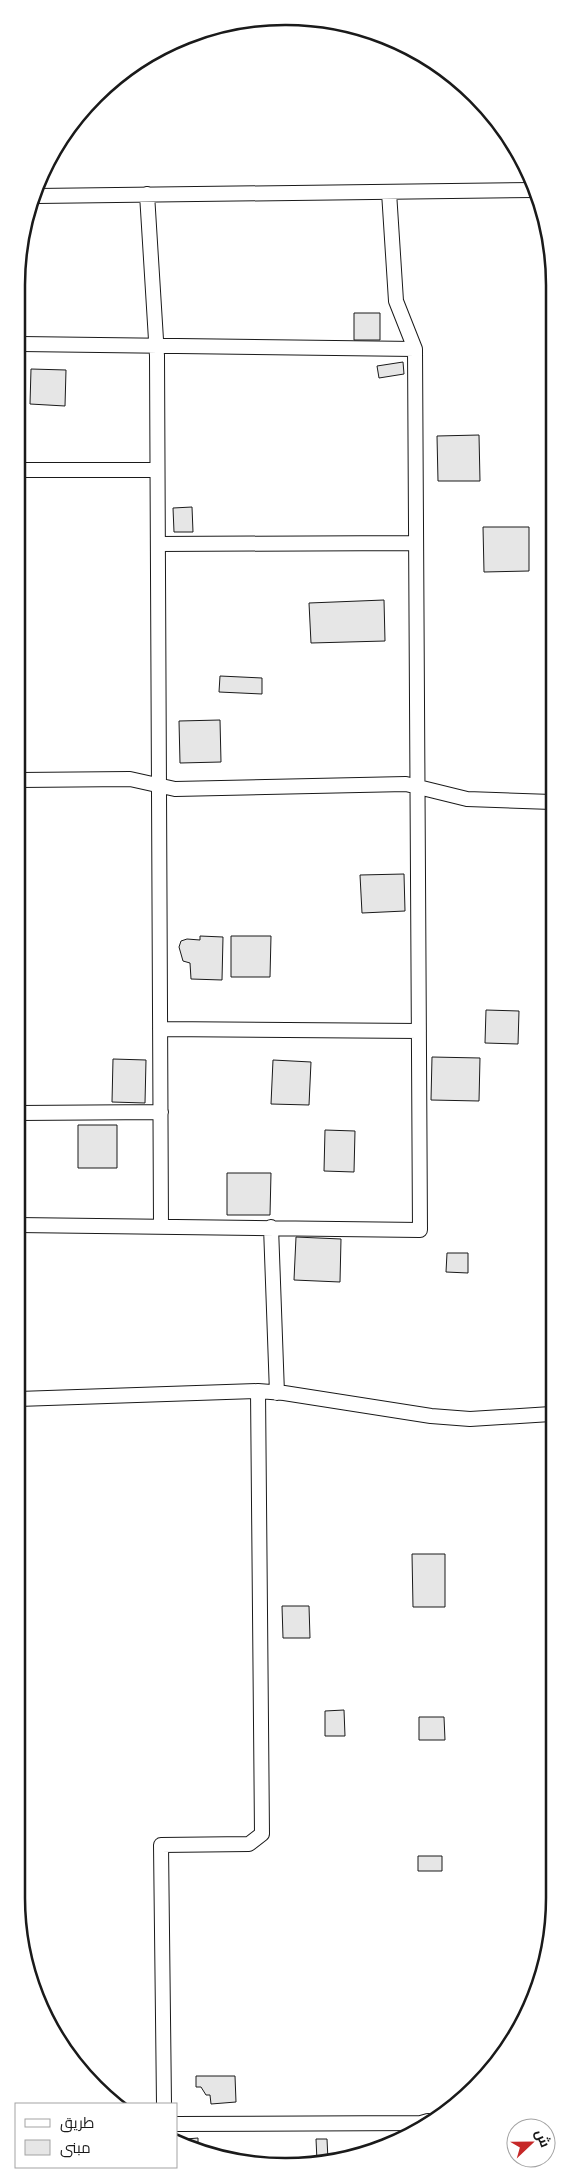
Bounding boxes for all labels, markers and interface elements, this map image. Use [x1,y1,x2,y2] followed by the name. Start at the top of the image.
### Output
[15,2103,178,2168] legend
[60,2114,94,2133] text: طريق
[506,2118,556,2168] north arrow
[531,2127,554,2150] text: ش
[60,2139,91,2158] text: مبنى

